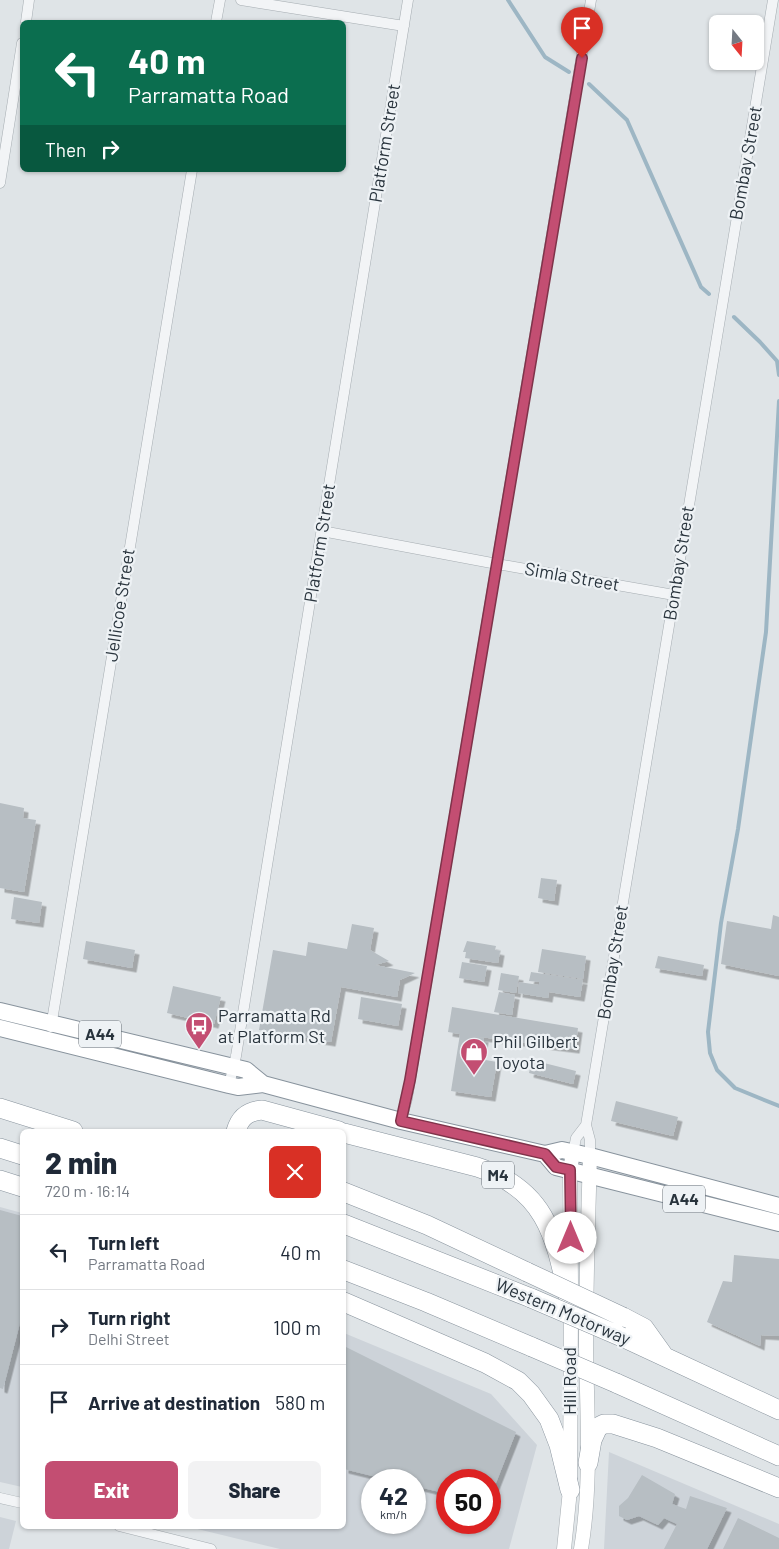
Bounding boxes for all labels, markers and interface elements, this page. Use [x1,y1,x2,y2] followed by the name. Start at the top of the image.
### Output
[561,7,603,58] pin
[568,14,596,42] icon: arrive
[709,15,764,70] north arrow
[709,15,764,70] map controls
[128,39,205,81] text: 40 m
[45,40,110,105] icon: left
[128,81,289,107] text: Parramatta Road
[364,82,404,204] street label: Platform Street
[724,104,766,222] street label: Bombay Street
[96,135,124,163] icon: right
[45,138,86,161] text: Then
[299,482,339,604] street label: Platform Street
[658,504,698,622] street label: Bombay Street
[99,547,139,663] street label: Jellicoe Street
[523,557,621,595] street label: Simla Street
[592,903,632,1021] street label: Bombay Street
[218,1004,331,1047] place label: Parramatta Rd at Platform St
[184,1011,214,1050] bus stop icon: Parramatta Rd at Platform St
[79,1021,121,1048] road number: A44
[493,1030,578,1073] place label: Phil Gilbert Toyota
[459,1037,489,1076] shop icon: Phil Gilbert Toyota
[45,1144,117,1180] text: 2 min
[269,1146,321,1198] button: close
[482,1162,514,1188] road number: M4
[45,1181,130,1200] text: 720 m · 16:14
[663,1186,705,1212] road number: A44
[544,1211,596,1263] position arrow
[88,1231,159,1254] text: Turn left
[45,1238,73,1266] icon: left
[280,1241,321,1264] text: 40 m
[88,1254,205,1273] text: Parramatta Road
[493,1273,634,1349] street label: Western Motorway
[88,1306,170,1329] text: Turn right
[45,1313,73,1341] icon: right
[273,1316,321,1339] text: 100 m
[88,1329,170,1348] text: Delhi Street
[558,1347,580,1415] street label: Hill Road
[45,1388,73,1416] icon: arrive
[88,1391,260,1414] text: Arrive at destination
[275,1391,325,1414] text: 580 m
[45,1461,178,1519] button: Exit
[188,1461,321,1519] button: Share
[436,1469,501,1534] speed limit sign: 50
[379,1480,408,1510] text: 42
[380,1507,407,1521] text: km/h

